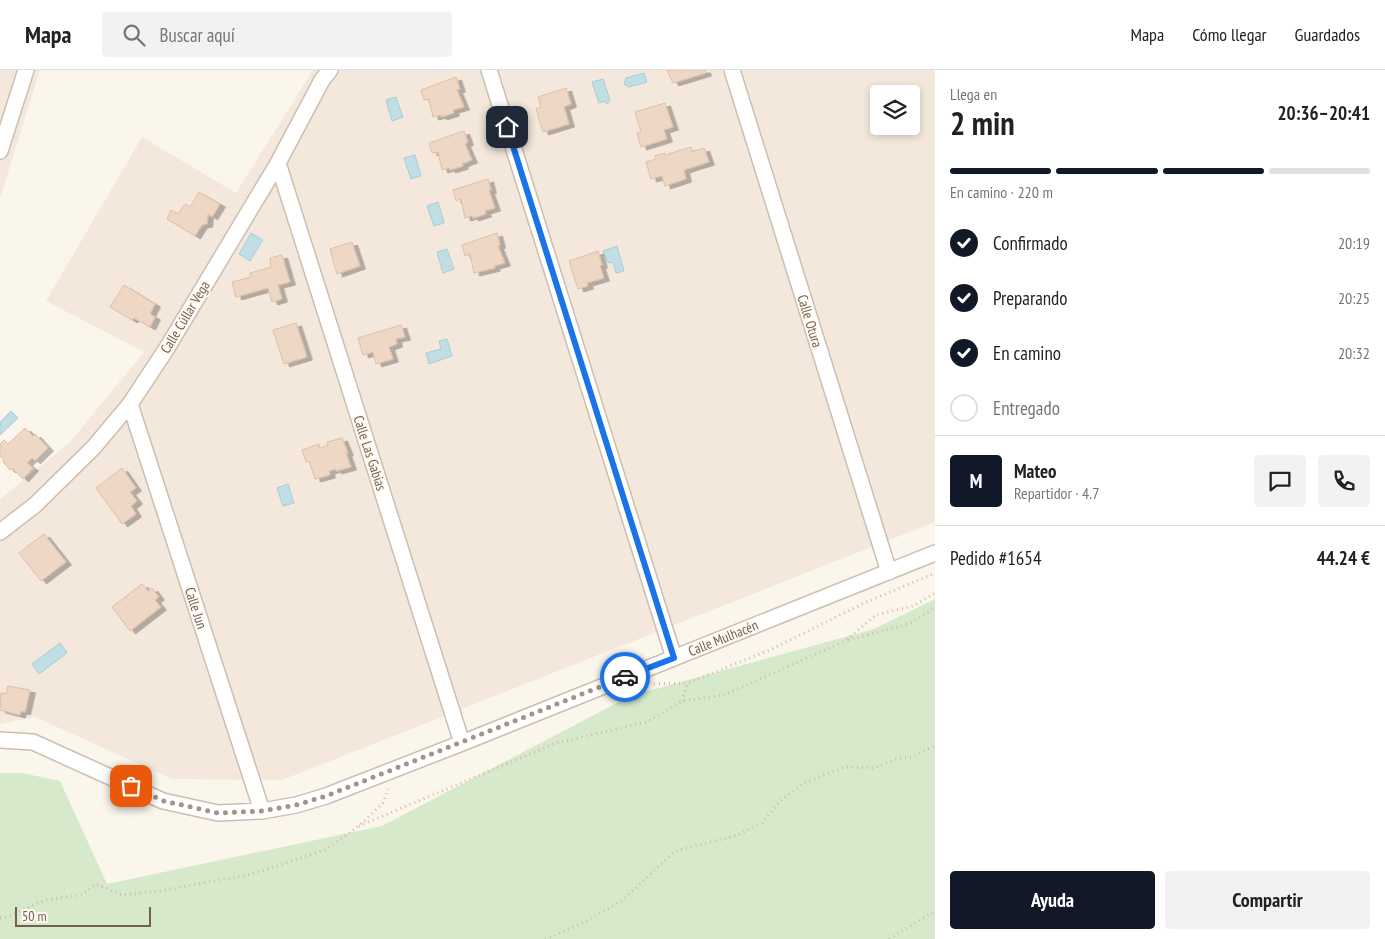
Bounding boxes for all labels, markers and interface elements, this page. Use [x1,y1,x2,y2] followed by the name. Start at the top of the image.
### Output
[102,12,452,57] search box
[25,19,72,50] text: Mapa
[120,21,148,49] icon: search
[160,23,235,47] text: Buscar aquí
[1130,23,1164,46] text: Mapa
[1192,23,1267,46] text: Cómo llegar
[1295,23,1360,46] text: Guardados
[950,84,997,104] text: Llega en
[870,85,920,135] map controls
[870,85,920,135] button: layers
[1277,101,1370,125] text: 20:36–20:41
[950,102,1015,144] text: 2 min
[486,106,528,148] pin
[493,113,521,141] icon: home
[950,182,1053,202] text: En camino · 220 m
[950,229,978,257] icon: check
[993,231,1068,255] text: Confirmado
[1338,233,1370,253] text: 20:19
[156,278,214,356] street label: Calle Cúllar Vega
[950,284,978,312] icon: check
[993,286,1068,310] text: Preparando
[1338,288,1370,308] text: 20:25
[793,292,827,350] street label: Calle Otura
[950,339,978,367] icon: check
[993,341,1061,365] text: En camino
[1338,343,1370,363] text: 20:32
[993,396,1060,420] text: Entregado
[349,413,391,493] street label: Calle Las Gabias
[1254,455,1306,507] button: chat
[1318,455,1370,507] button: phone
[1014,459,1057,483] text: Mateo
[970,469,982,493] text: M
[1014,483,1099,503] text: Repartidor · 4.7
[950,546,1041,570] text: Pedido #1654
[1317,546,1370,570] text: 44.24 €
[181,585,211,631] street label: Calle Jun
[685,616,761,660] street label: Calle Mulhacén
[600,652,650,702] courier
[611,663,639,691] icon: car
[110,765,152,807] pin
[117,772,145,800] icon: bag
[950,871,1155,929] button: Ayuda
[1165,871,1370,929] button: Compartir
[15,904,151,927] scale bar
[22,907,47,925] text: 50 m

